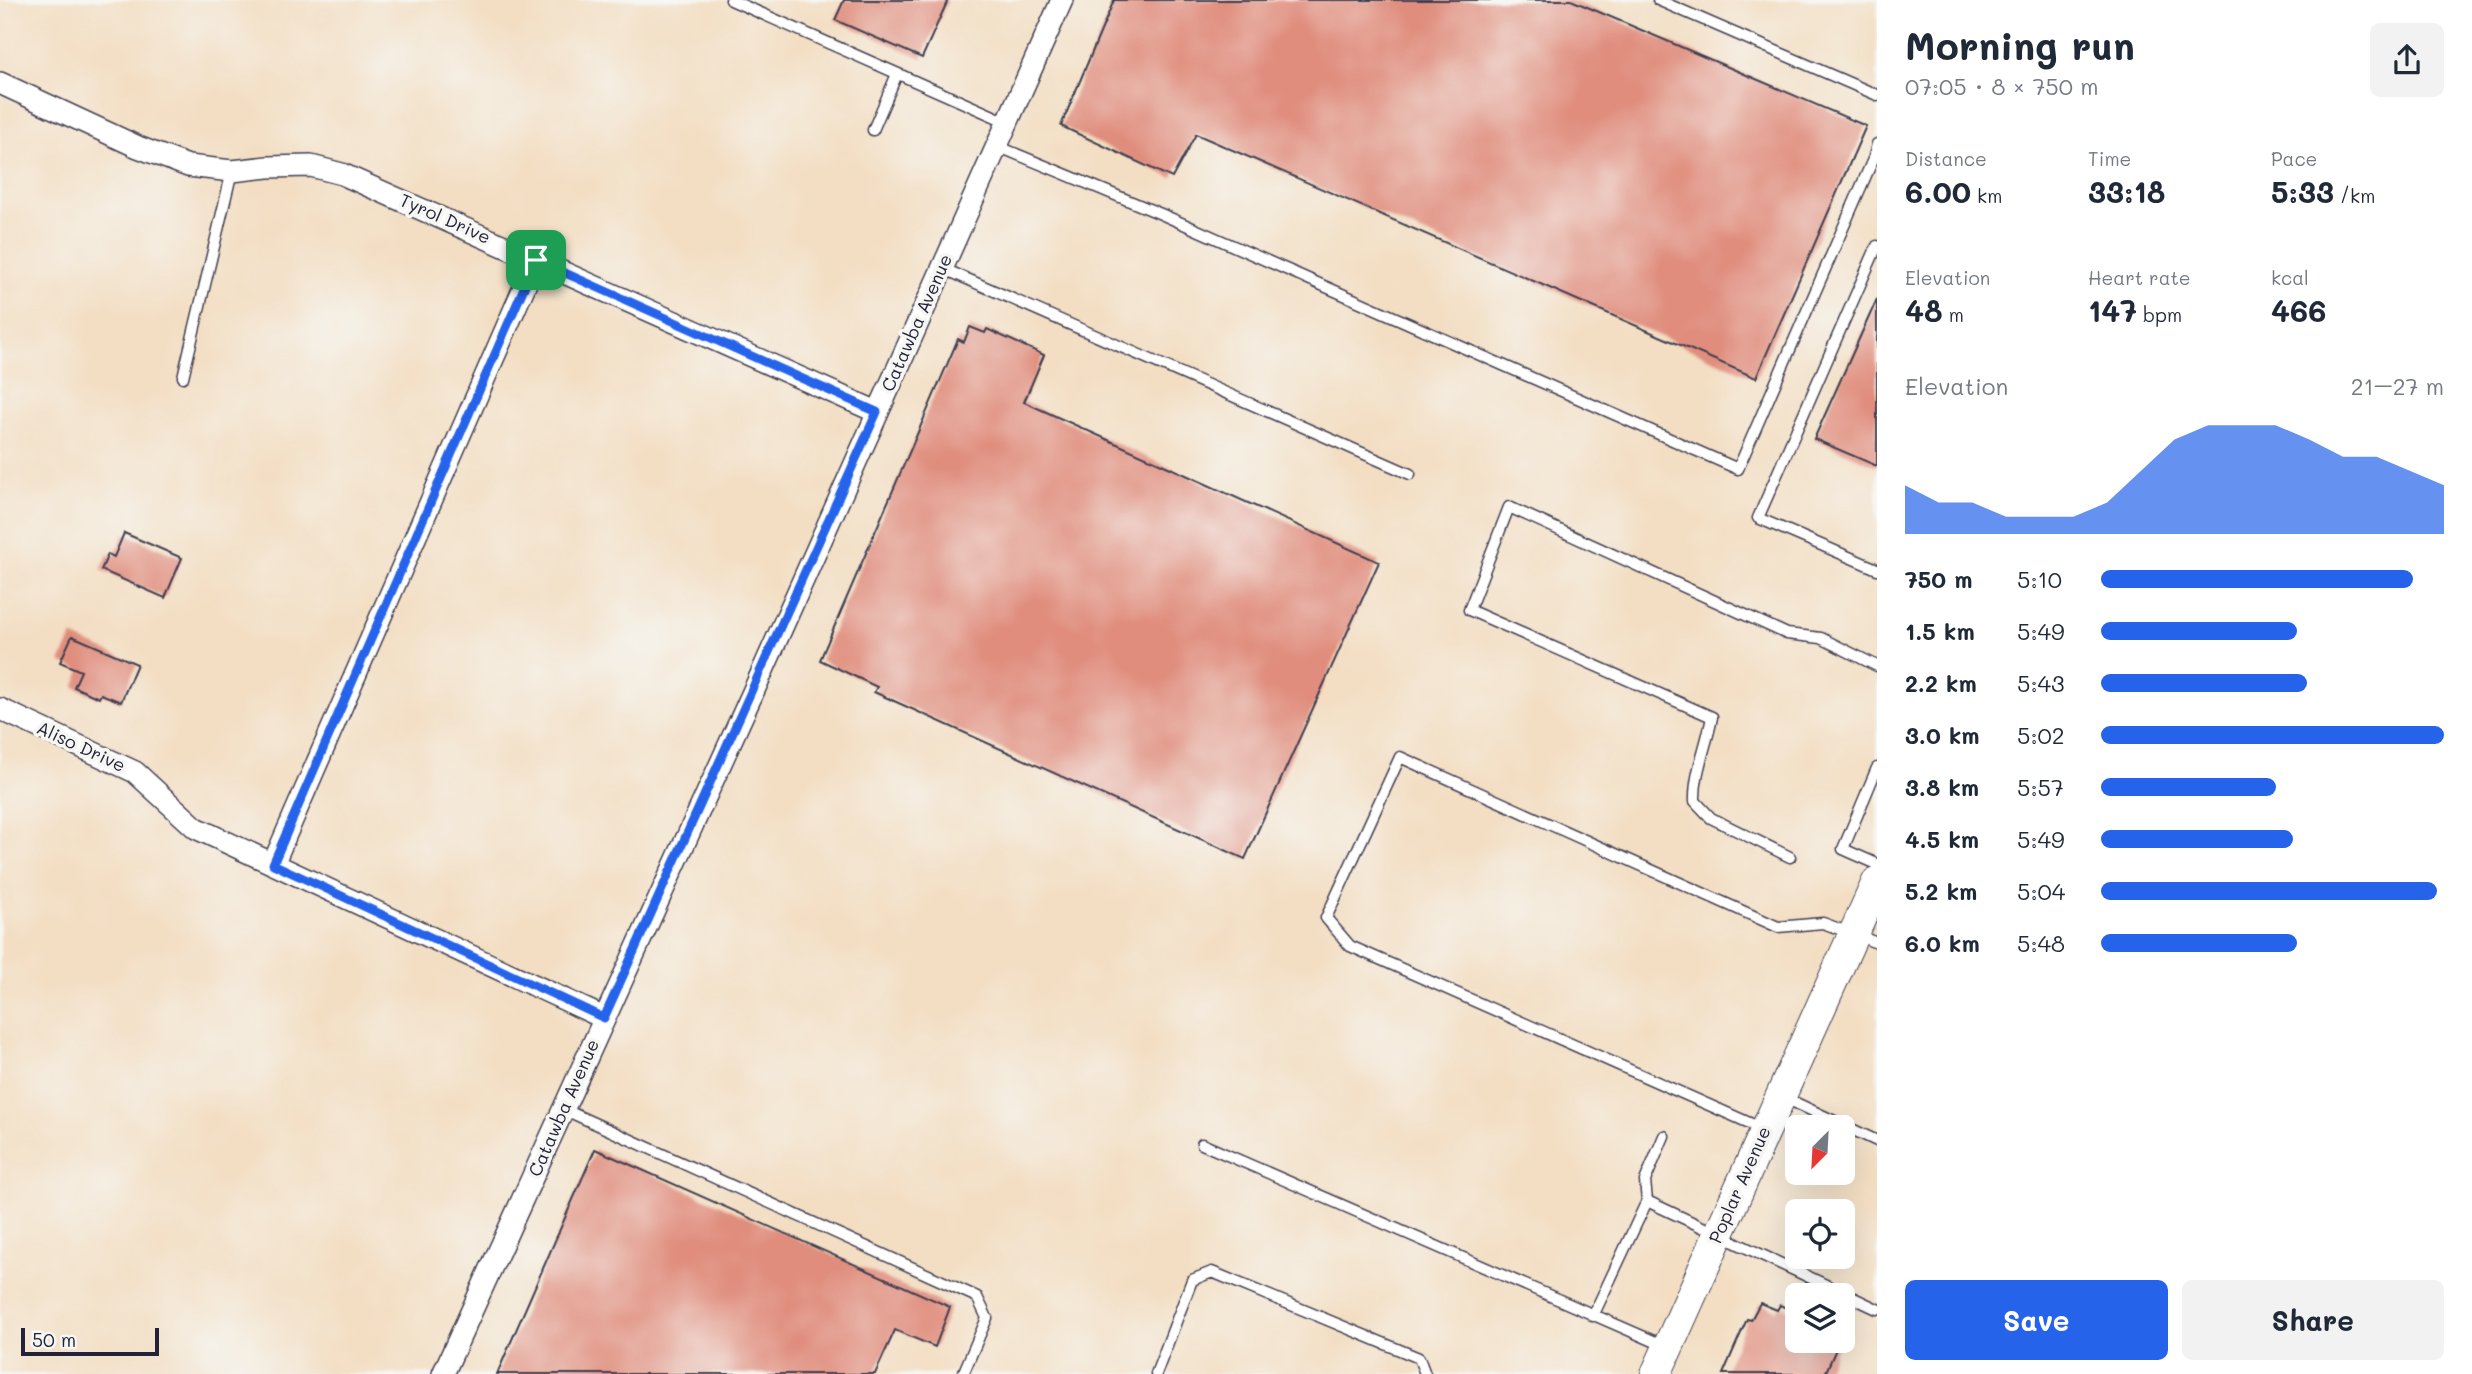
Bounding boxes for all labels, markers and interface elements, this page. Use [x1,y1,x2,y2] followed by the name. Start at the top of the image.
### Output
[1905,20,2135,70] text: Morning run
[2370,23,2444,97] button: share
[1905,71,2099,101] text: 07:05 · 8 × 750 m
[1905,146,1987,171] text: Distance
[2088,146,2131,171] text: Time
[2271,146,2317,171] text: Pace
[1905,171,1971,211] text: 6.00
[2088,171,2165,211] text: 33:18
[2271,171,2334,211] text: 5:33
[1971,183,2002,208] text: km
[2334,183,2375,208] text: /km
[396,187,495,249] street label: Tyrol Drive
[506,230,566,290] pin
[517,241,555,279] icon: arrive
[875,250,957,395] street label: Catawba Avenue
[1905,265,1990,290] text: Elevation
[2088,265,2191,290] text: Heart rate
[2271,265,2309,290] text: kcal
[1905,290,1943,330] text: 48
[2088,290,2137,330] text: 147
[2271,290,2326,330] text: 466
[1943,302,1964,327] text: m
[2137,302,2182,327] text: bpm
[1905,371,2008,401] text: Elevation
[2351,371,2444,401] text: 21–27 m
[1905,564,1973,594] text: 750 m
[2017,564,2062,594] text: 5:10
[1905,616,1975,646] text: 1.5 km
[2017,616,2065,646] text: 5:49
[1905,668,1977,698] text: 2.2 km
[2017,668,2065,698] text: 5:43
[33,715,130,777] street label: Aliso Drive
[1905,720,1980,750] text: 3.0 km
[2017,720,2065,750] text: 5:02
[1905,772,1979,802] text: 3.8 km
[2017,772,2064,802] text: 5:57
[1905,824,1979,854] text: 4.5 km
[2017,824,2065,854] text: 5:49
[1905,876,1977,906] text: 5.2 km
[2017,876,2065,906] text: 5:04
[1905,928,1980,958] text: 6.0 km
[2017,928,2065,958] text: 5:48
[522,1035,604,1180] street label: Catawba Avenue
[1785,1115,1855,1185] north arrow
[1785,1115,1855,1353] map controls
[1703,1122,1776,1247] street label: Poplar Avenue
[1785,1199,1855,1269] button: locate
[1905,1280,2168,1360] button: Save
[2182,1280,2444,1360] button: Share
[1785,1283,1855,1353] button: layers
[21,1325,159,1357] scale bar
[32,1327,76,1352] text: 50 m

